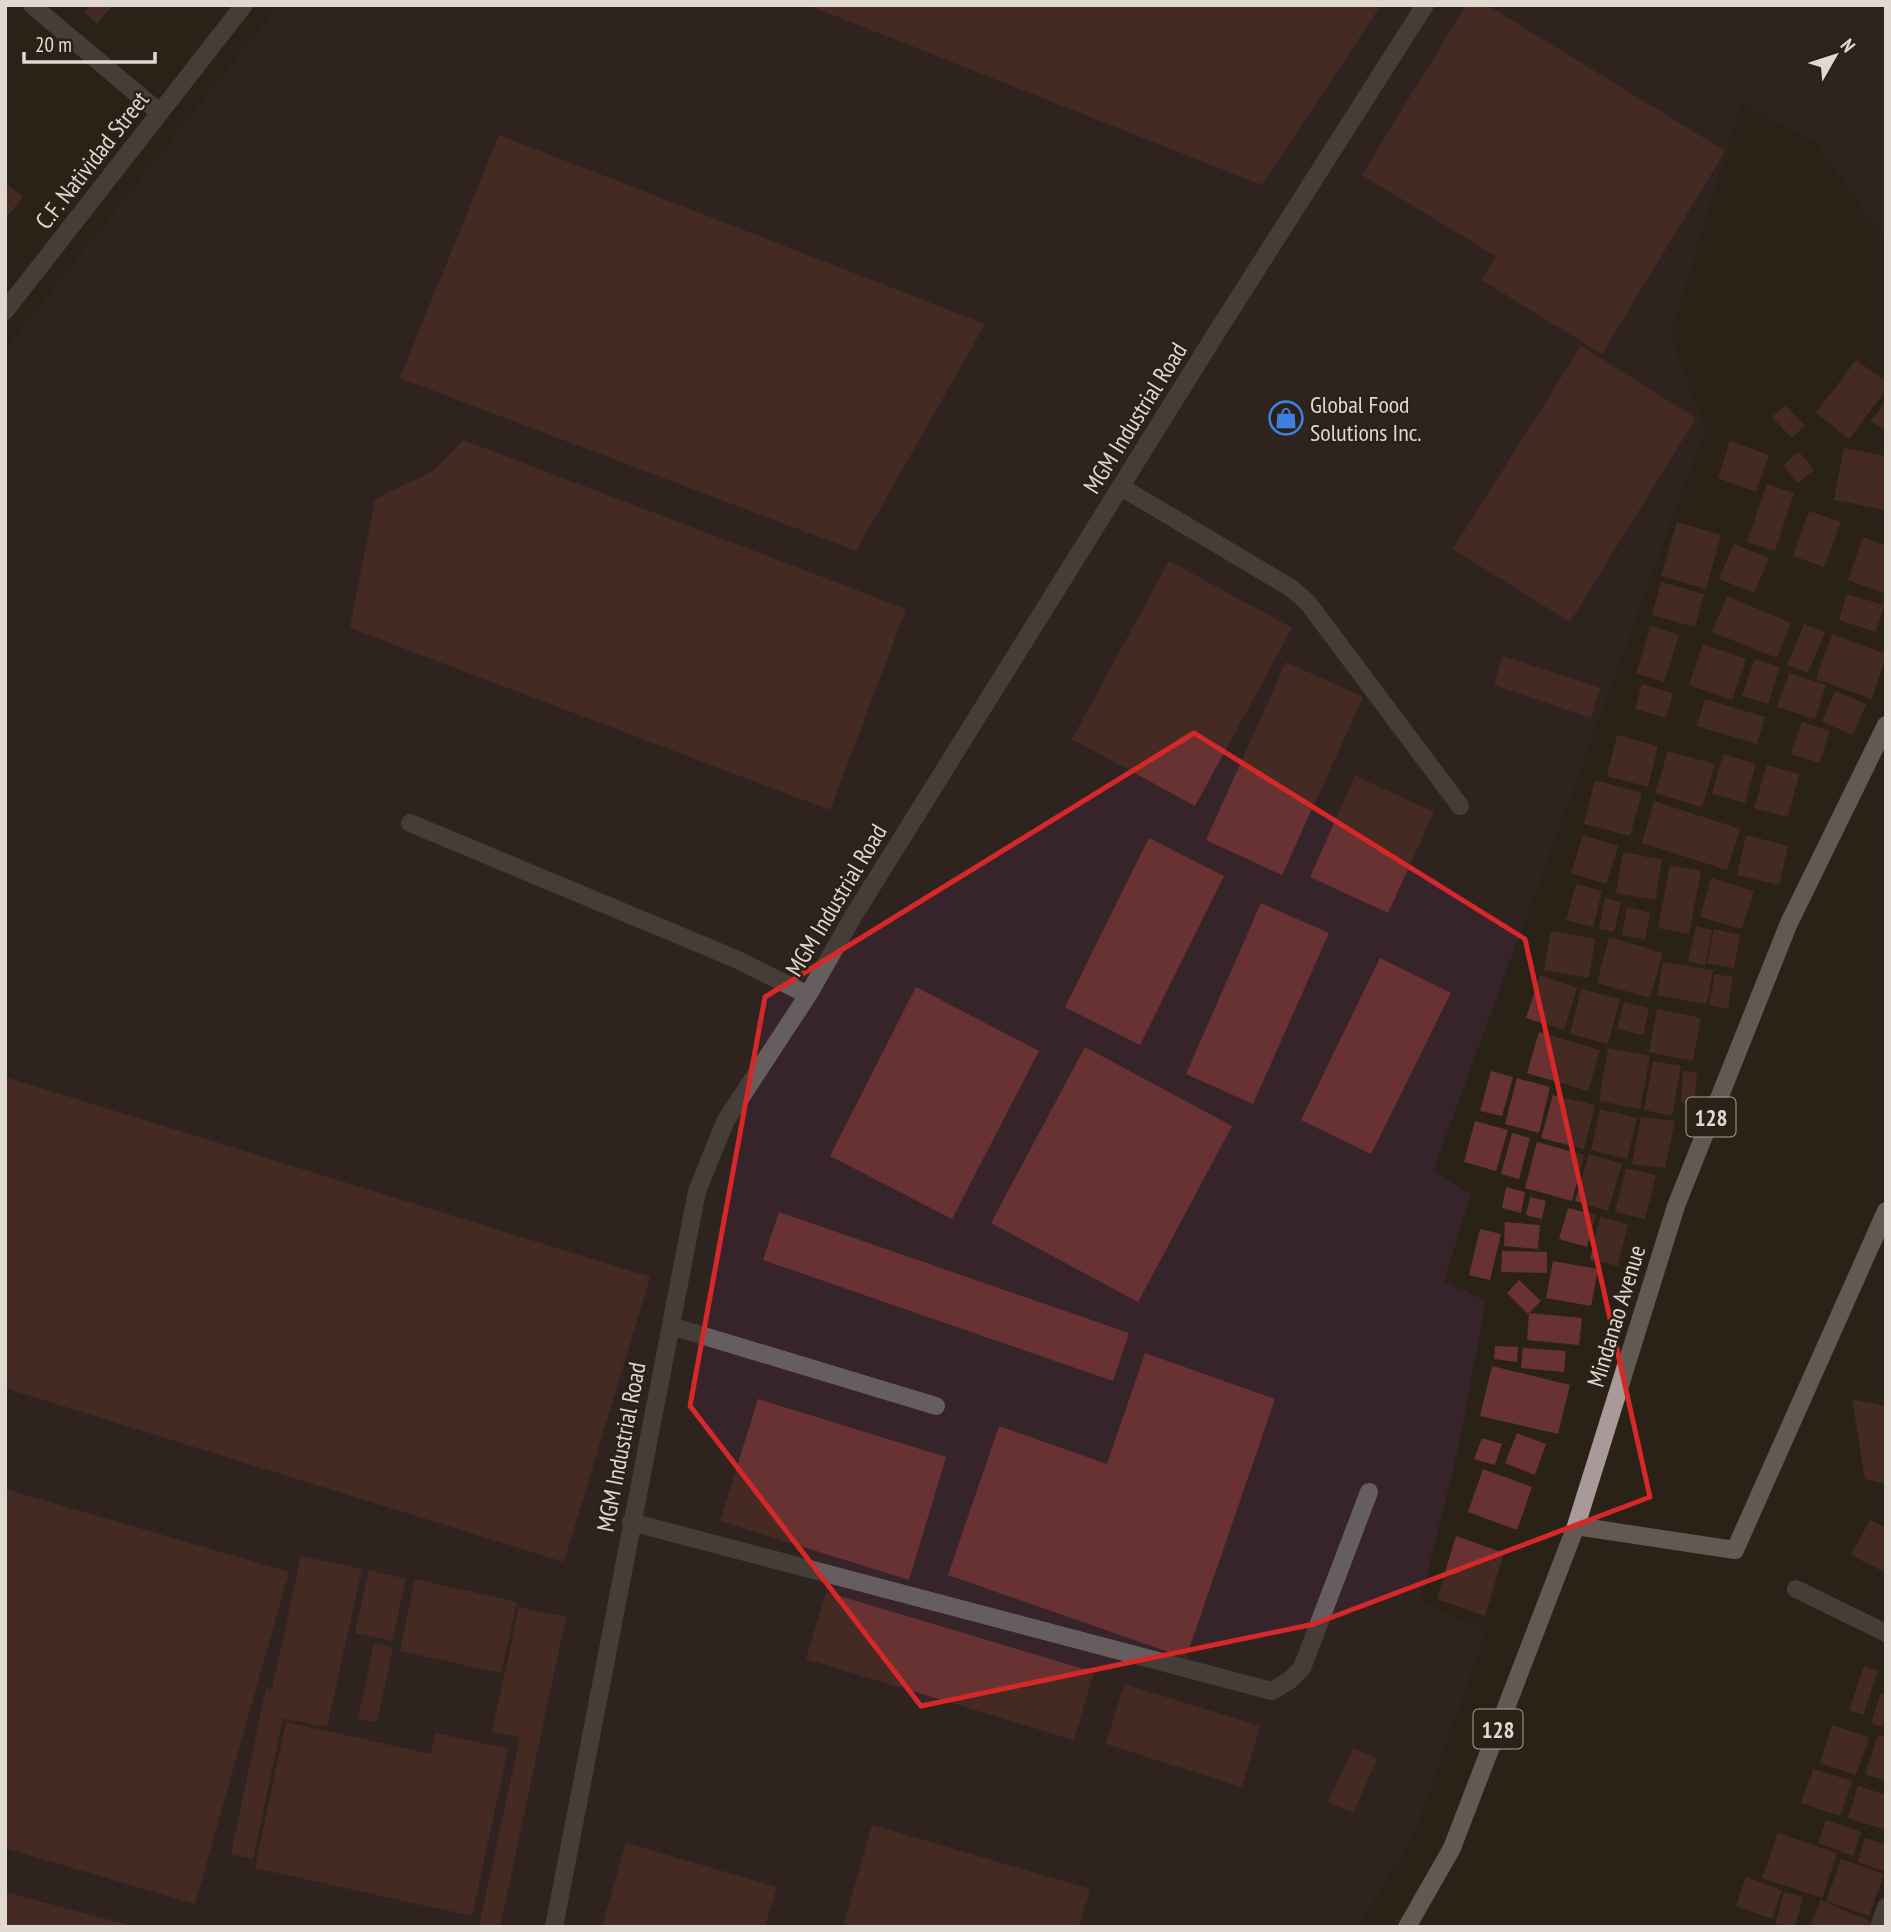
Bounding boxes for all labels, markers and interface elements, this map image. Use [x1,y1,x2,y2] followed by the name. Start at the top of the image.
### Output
[24,21,156,65] scale bar
[1800,21,1870,91] north arrow
[35,31,72,58] text: 20 m
[1836,34,1861,57] text: N
[28,84,156,235] street label: C.F. Natividad Street
[1076,337,1194,499] street label: MGM Industrial Road
[1310,389,1422,448] place label: Global Food Solutions Inc.
[1267,399,1305,437] shop icon: Global Food Solutions Inc.
[778,818,894,982] street label: MGM Industrial Road
[1686,1098,1736,1136] road number: 128
[1580,1241,1652,1391] street label: Mindanao Avenue
[589,1360,653,1534] street label: MGM Industrial Road
[1474,1710,1522,1748] road number: 128

